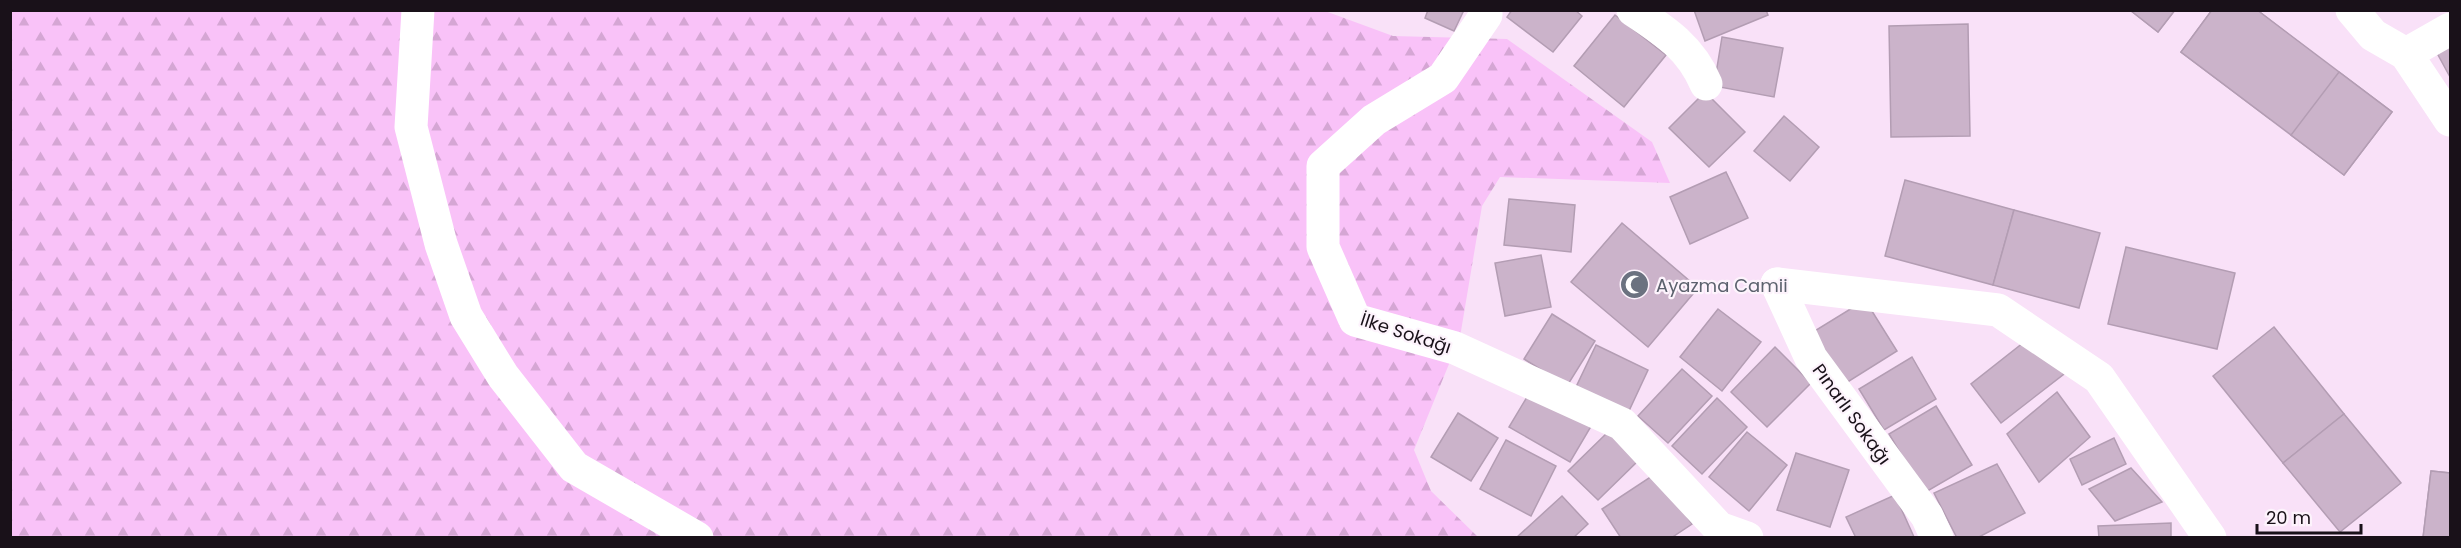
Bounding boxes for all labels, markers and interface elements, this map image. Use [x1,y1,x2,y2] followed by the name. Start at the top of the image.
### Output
[1619,269,1651,301] mosque icon: Ayazma Camii
[1656,273,1788,298] place label: Ayazma Camii
[1357,307,1455,359] street label: İlke Sokağı
[1807,358,1897,470] street label: Pınarlı Sokağı
[2257,497,2360,535] scale bar
[2266,505,2311,530] text: 20 m

